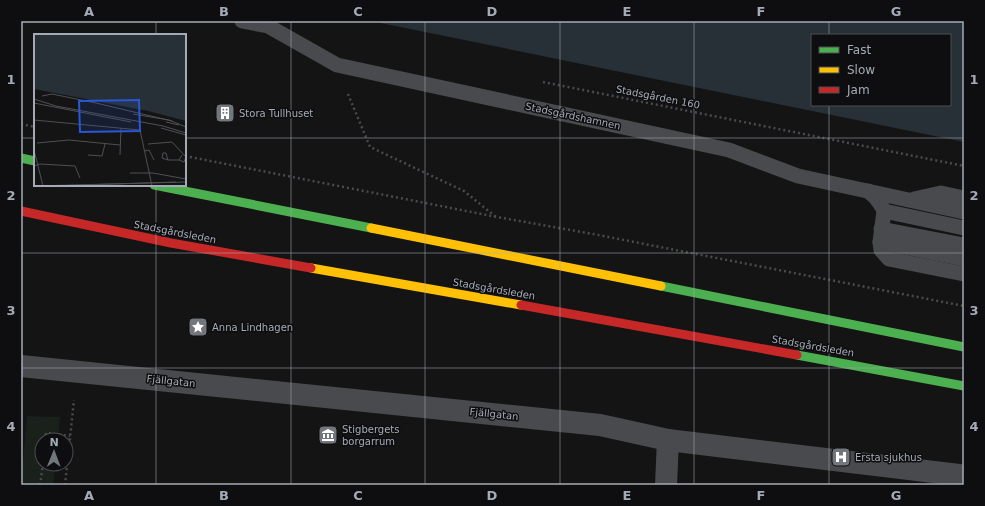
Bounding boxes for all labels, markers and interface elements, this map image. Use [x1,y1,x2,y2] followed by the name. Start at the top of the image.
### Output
[84,4,94,19] text: A
[219,4,229,19] text: B
[353,4,363,19] text: C
[487,4,498,19] text: D
[623,4,631,19] text: E
[757,4,765,19] text: F
[891,4,901,19] text: G
[34,34,186,186] inset map
[811,34,951,106] legend
[847,43,871,57] text: Fast
[847,63,875,77] text: Slow
[6,72,16,87] text: 1
[969,72,979,87] text: 1
[615,82,701,111] street label: Stadsgården 160
[846,83,870,97] text: Jam
[524,100,622,131] street label: Stadsgårdshamnen
[214,102,236,124] building icon: Stora Tullhuset
[239,108,313,119] place label: Stora Tullhuset
[6,188,16,203] text: 2
[969,188,979,203] text: 2
[133,218,217,245] street label: Stadsgårdsleden
[452,275,536,302] street label: Stadsgårdsleden
[6,303,16,318] text: 3
[969,303,979,318] text: 3
[187,316,209,338] place icon: Anna Lindhagen
[212,322,293,333] place label: Anna Lindhagen
[771,332,855,359] street label: Stadsgårdsleden
[146,373,196,389] street label: Fjällgatan
[469,406,519,422] street label: Fjällgatan
[6,419,16,434] text: 4
[969,419,979,434] text: 4
[317,424,339,446] museum icon: Stigbergets borgarrum
[342,424,399,447] place label: Stigbergets borgarrum
[34,432,74,472] north arrow
[49,436,59,449] text: N
[830,446,852,468] hospital icon: Ersta sjukhus
[855,452,922,463] place label: Ersta sjukhus
[84,488,94,503] text: A
[219,488,229,503] text: B
[353,488,363,503] text: C
[487,488,498,503] text: D
[623,488,631,503] text: E
[757,488,765,503] text: F
[891,488,901,503] text: G

